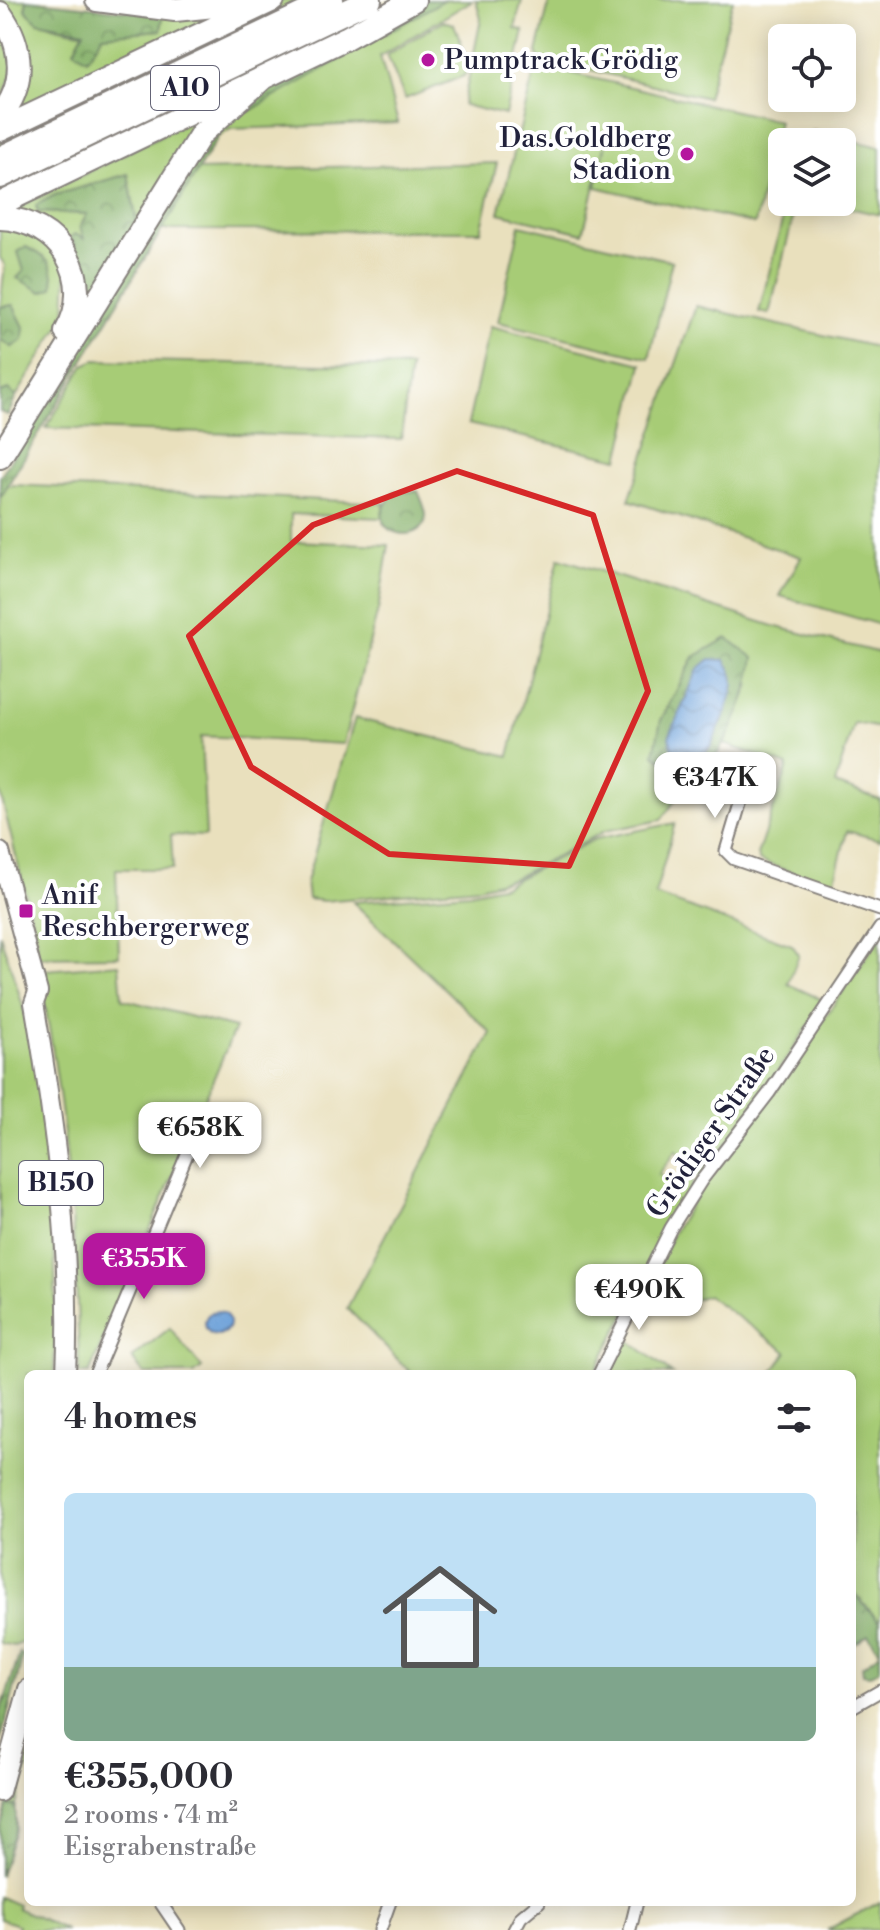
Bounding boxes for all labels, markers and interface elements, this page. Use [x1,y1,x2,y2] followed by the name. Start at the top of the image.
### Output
[768,24,856,216] map controls
[768,24,856,112] button: locate
[444,43,679,78] place label: Pumptrack Grödig
[419,51,437,69] marker: Pumptrack Grödig
[151,66,219,110] road number: A10
[499,121,671,188] place label: Das.Goldberg Stadion
[768,128,856,216] button: layers
[678,145,696,163] marker: Das.Goldberg Stadion
[659,752,771,820] pin: €347K
[672,762,758,794] text: €347K
[41,878,250,945] place label: Anif Reschbergerweg
[17,902,35,920] marker: Anif Reschbergerweg
[639,1039,783,1225] street label: Grödiger Straße
[144,1102,256,1170] pin: €658K
[156,1112,244,1144] text: €658K
[19,1161,103,1205] road number: B150
[88,1233,200,1301] pin: €355K
[101,1243,187,1275] text: €355K
[583,1264,695,1332] pin: €490K
[594,1274,684,1306] text: €490K
[772,1396,816,1440] icon: filters
[64,1397,197,1439] text: 4 homes
[368,1545,512,1689] icon: home
[64,1757,233,1799] text: €355,000
[64,1799,238,1831] text: 2 rooms · 74 m²
[64,1831,257,1863] text: Eisgrabenstraße

